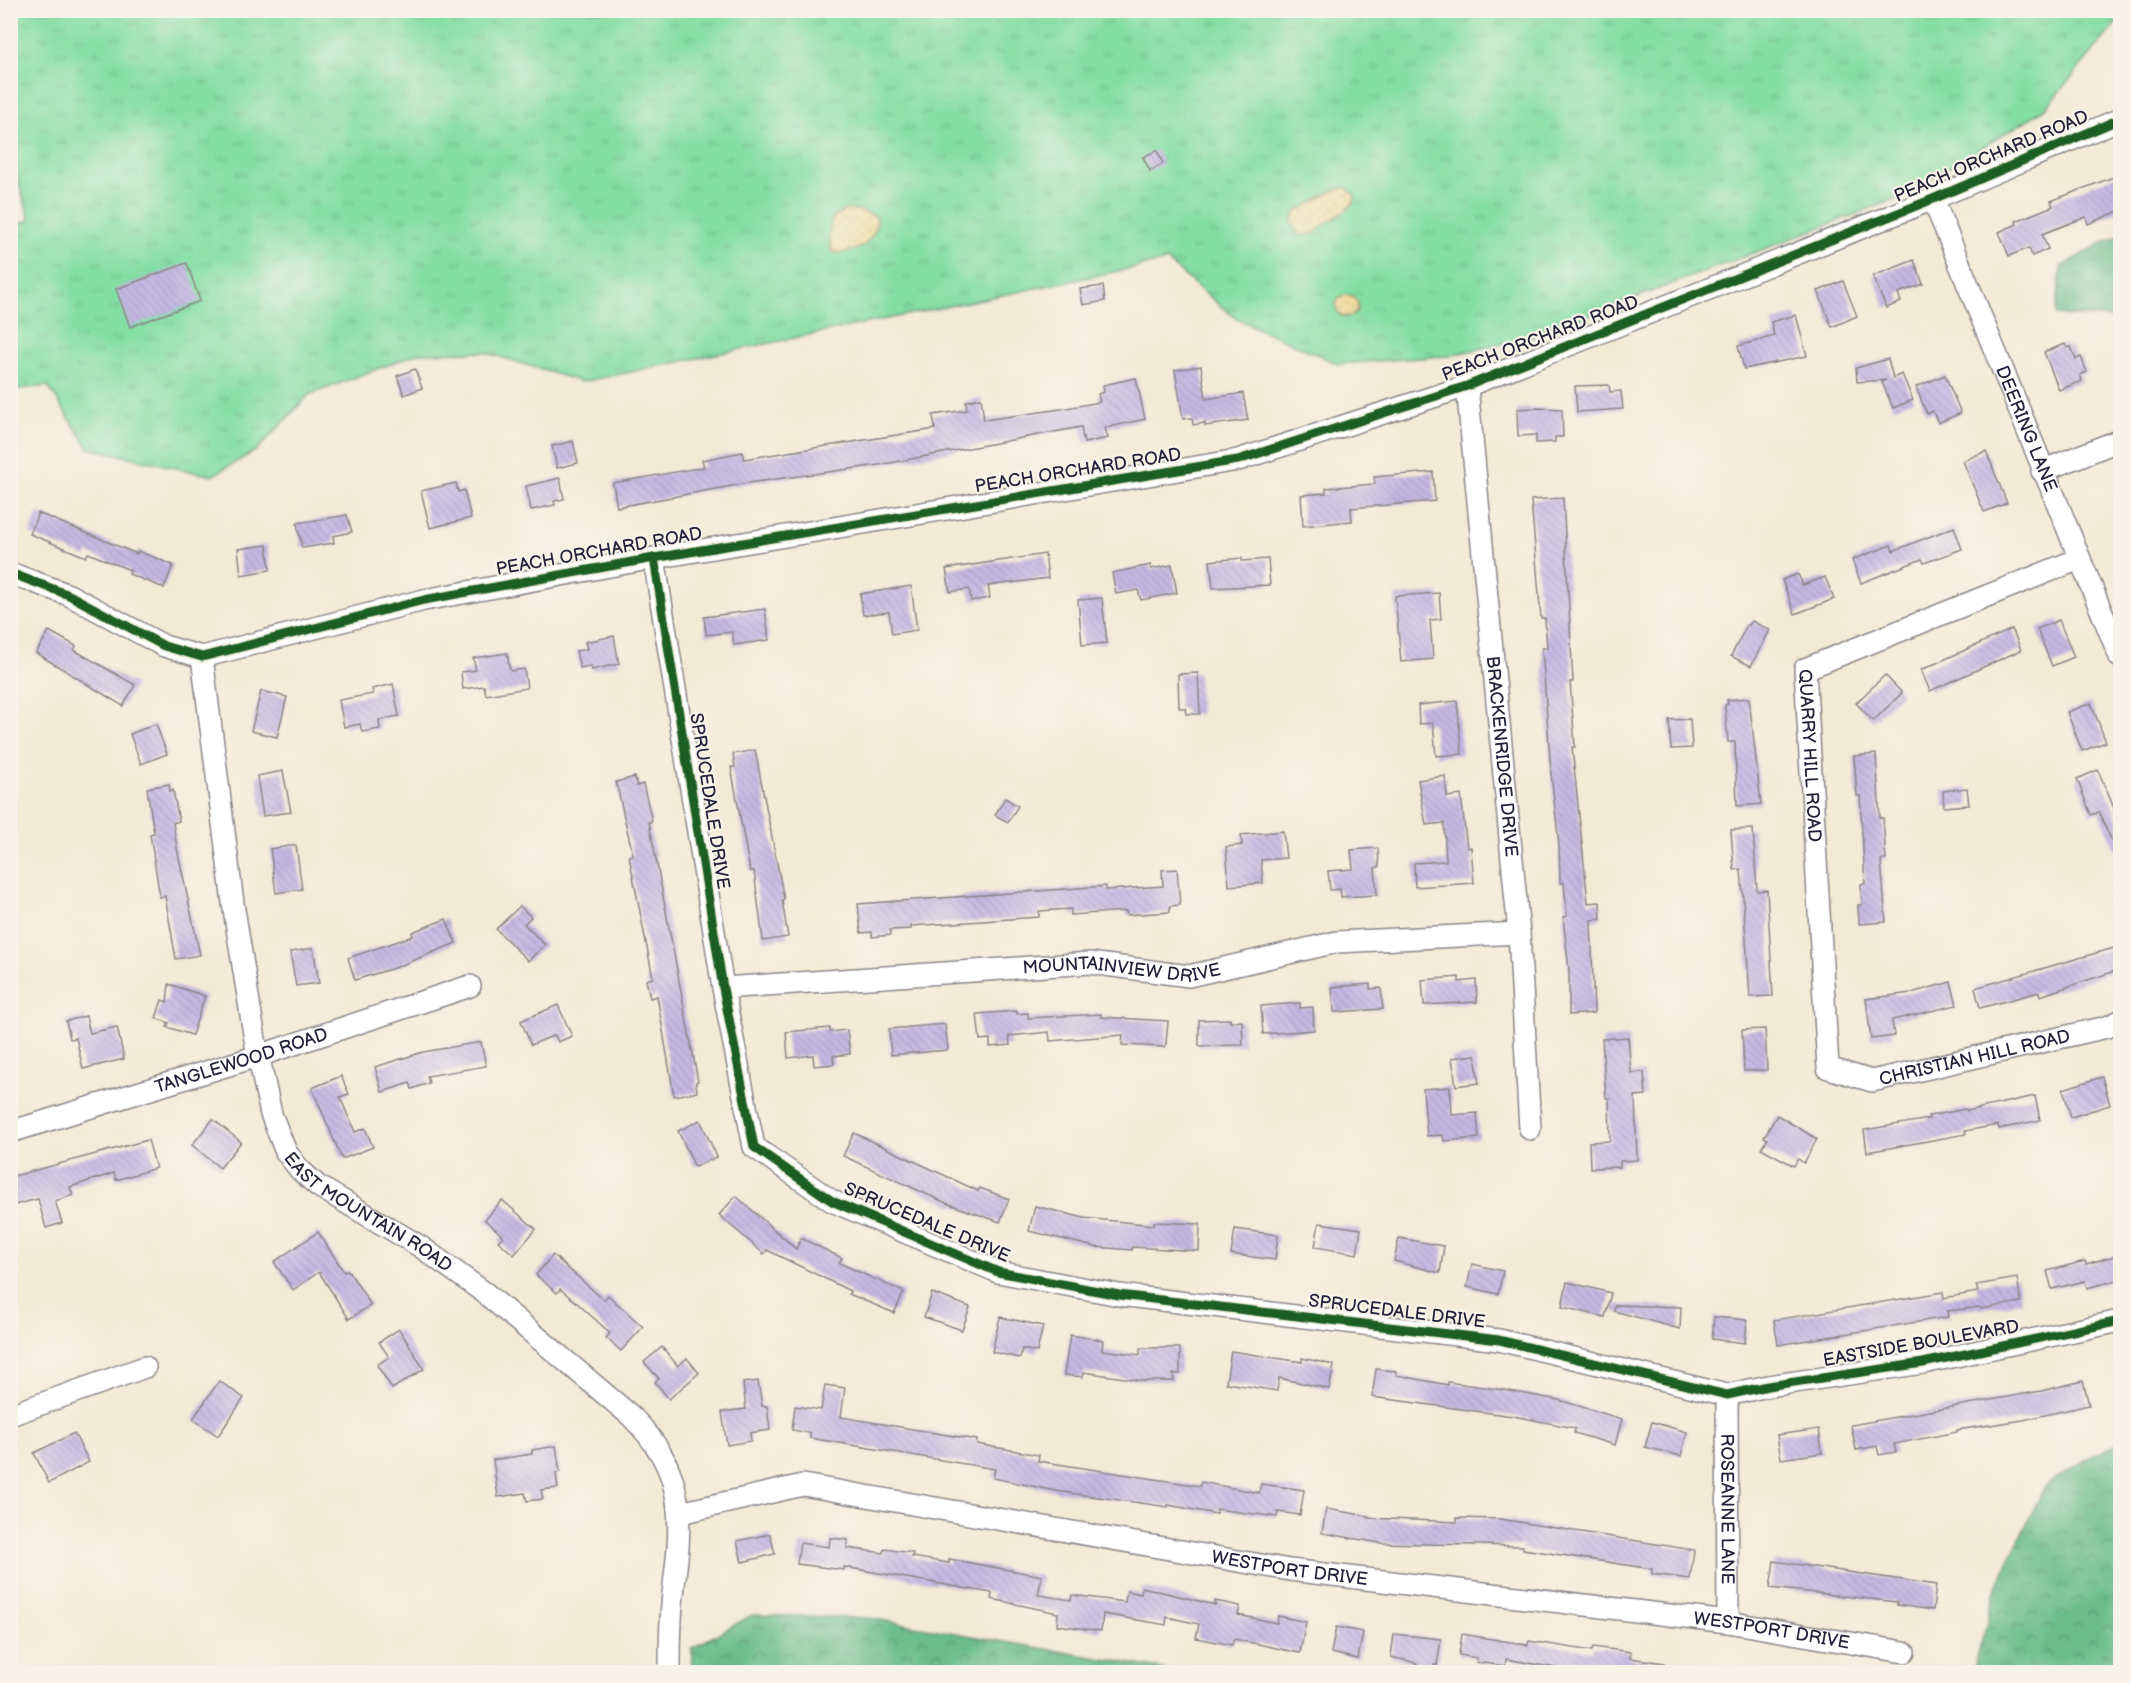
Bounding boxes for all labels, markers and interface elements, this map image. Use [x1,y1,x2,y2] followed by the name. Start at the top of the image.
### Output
[1891,106,2091,207] street label: PEACH ORCHARD ROAD
[1439,291,1641,386] street label: PEACH ORCHARD ROAD
[1991,363,2061,495] street label: DEERING LANE
[973,444,1183,497] street label: PEACH ORCHARD ROAD
[494,523,704,580] street label: PEACH ORCHARD ROAD
[1482,655,1522,858] street label: BRACKENRIDGE DRIVE
[1794,669,1825,843] street label: QUARRY HILL ROAD
[685,712,734,891] street label: SPRUCEDALE DRIVE
[1022,953,1223,987] street label: MOUNTAINVIEW DRIVE
[152,1024,331,1098] street label: TANGLEWOOD ROAD
[1877,1026,2072,1090] street label: CHRISTIAN HILL ROAD
[279,1148,456,1277] street label: EAST MOUNTAIN ROAD
[841,1178,1013,1267] street label: SPRUCEDALE DRIVE
[1307,1290,1487,1333] street label: SPRUCEDALE DRIVE
[1821,1316,2021,1371] street label: EASTSIDE BOULEVARD
[1716,1434,1738,1585] street label: ROSEANNE LANE
[1210,1546,1369,1590] street label: WESTPORT DRIVE
[1692,1608,1851,1654] street label: WESTPORT DRIVE

